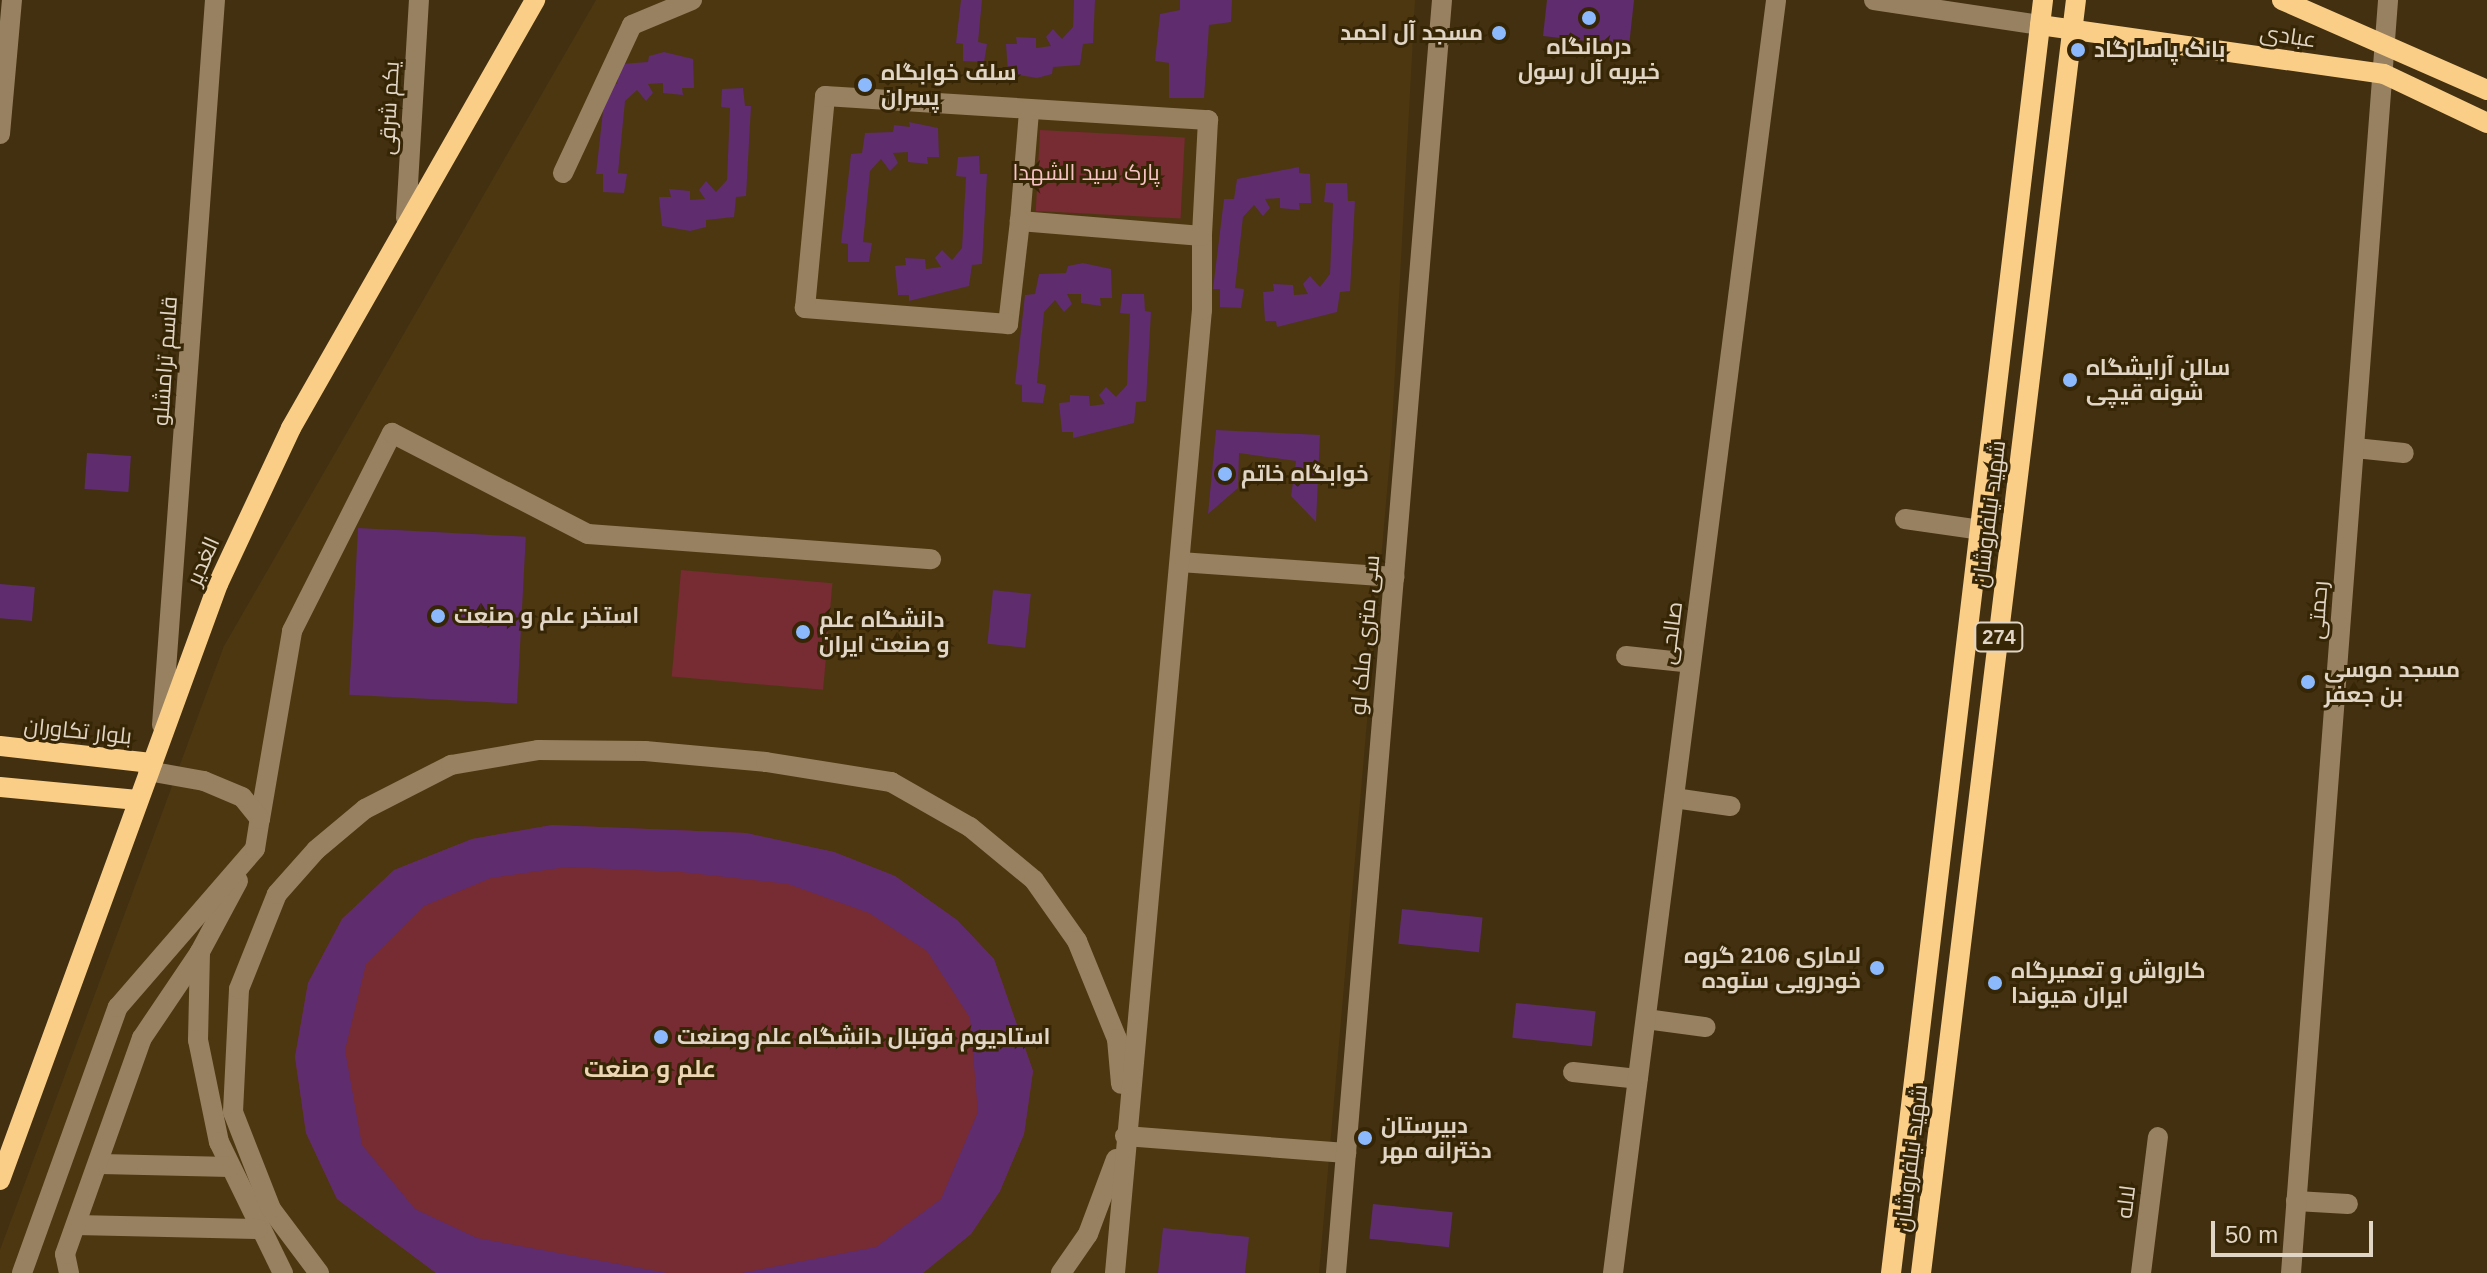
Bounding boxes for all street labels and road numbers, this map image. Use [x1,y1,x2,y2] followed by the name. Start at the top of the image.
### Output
[2258,19,2318,53] street label: عبادی
[373,60,405,156] street label: یکم شرقی
[147,295,183,427] street label: قاسم ترامشلو
[1967,439,2011,589] street label: شهید نیلفروشان
[181,533,225,589] street label: الغدیر
[1345,554,1385,716] street label: سی متری ملک لو
[2303,580,2333,640] street label: رحمتی
[1654,600,1688,666] street label: صالحی
[1973,621,2025,653] road number: 274
[23,712,133,750] street label: بلوار تکاوران
[1889,1083,1933,1233] street label: شهید نیلفروشان
[2111,1184,2141,1220] street label: لاله

